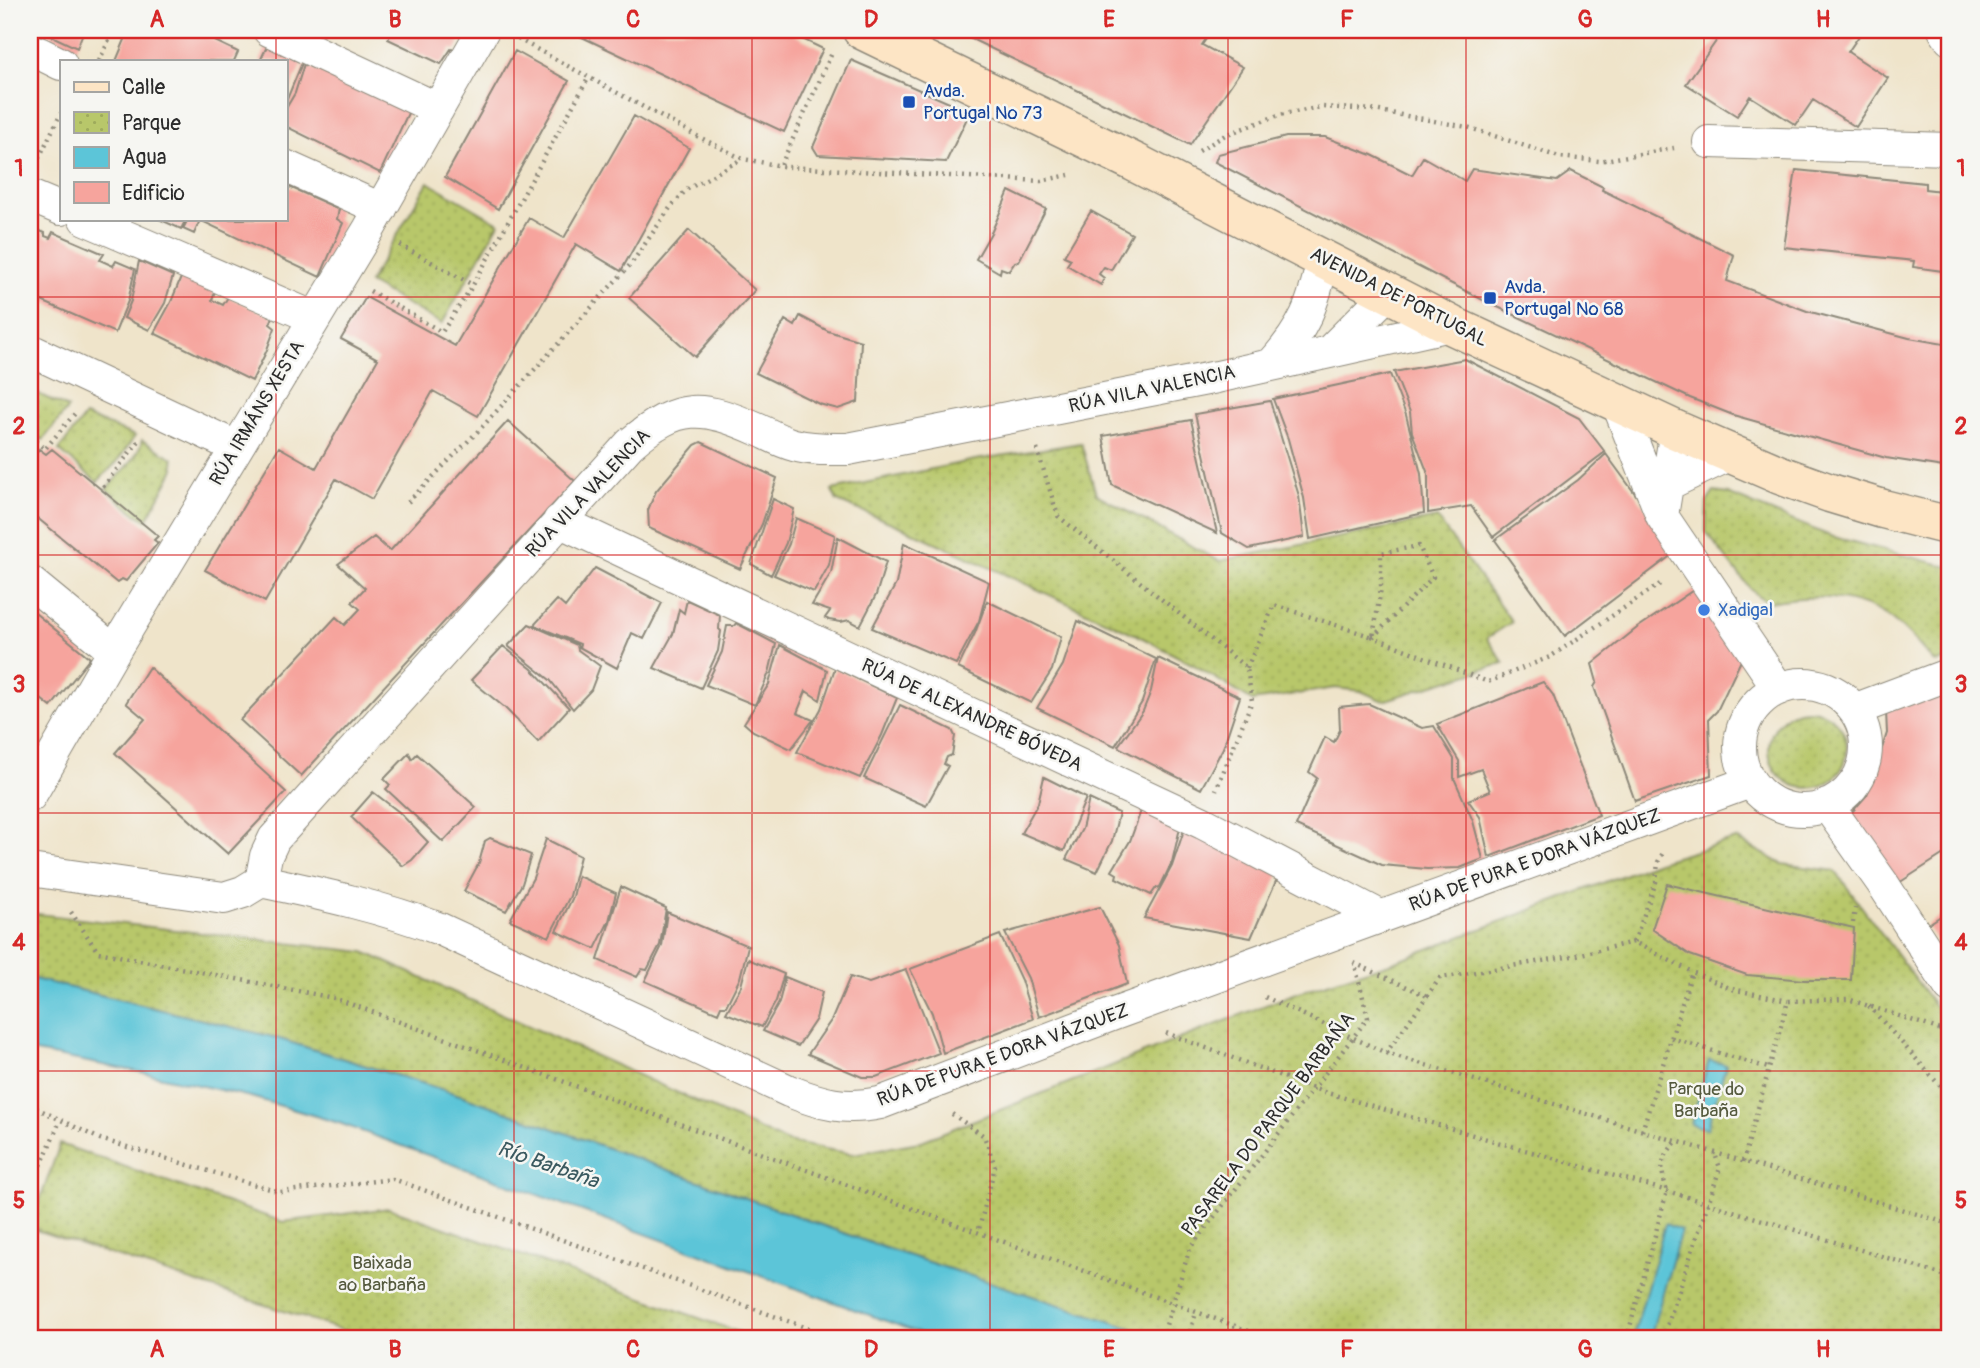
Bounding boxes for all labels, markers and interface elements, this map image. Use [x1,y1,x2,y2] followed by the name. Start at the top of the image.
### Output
[150,5,165,34] text: A
[388,5,402,34] text: B
[626,5,640,34] text: C
[864,5,878,34] text: D
[1103,5,1115,34] text: E
[1340,5,1354,34] text: F
[1577,5,1593,34] text: G
[1816,5,1830,34] text: H
[60,60,287,220] legend
[122,74,166,101] text: Calle
[923,79,1043,125] place label: Avda. Portugal Nº 73
[901,94,917,110] marker: Avda. Portugal Nº 73
[122,110,181,137] text: Parque
[122,144,167,171] text: Agua
[15,154,24,183] text: 1
[1957,154,1966,183] text: 1
[122,180,185,207] text: Edificio
[1306,242,1492,352] street label: AVENIDA DE PORTUGAL
[1504,275,1624,321] place label: Avda. Portugal Nº 68
[1482,290,1498,306] marker: Avda. Portugal Nº 68
[204,336,310,490] street label: RÚA IRMÁNS XESTA
[1067,360,1237,418] street label: RÚA VILA VALENCIA
[13,412,26,441] text: 2
[1955,412,1968,441] text: 2
[520,424,656,562] street label: RÚA VILA VALENCIA
[1718,598,1773,622] place label: Xadigal
[1696,602,1712,618] marker: Xadigal
[858,653,1086,777] street label: RÚA DE ALEXANDRE BÓVEDA
[13,670,25,699] text: 3
[1955,670,1967,699] text: 3
[1406,803,1664,917] street label: RÚA DE PURA E DORA VÁZQUEZ
[12,928,26,957] text: 4
[1954,928,1968,957] text: 4
[874,998,1132,1112] street label: RÚA DE PURA E DORA VÁZQUEZ
[1176,1007,1360,1241] street label: PASARELA DO PARQUE BARBAÑA
[1668,1077,1744,1123] park label: Parque do Barbaña
[494,1135,603,1195] water label: Río Barbaña
[13,1186,25,1215] text: 5
[1955,1186,1967,1215] text: 5
[338,1251,426,1297] park label: Baixada ao Barbaña
[150,1335,165,1364] text: A
[388,1335,402,1364] text: B
[626,1335,640,1364] text: C
[864,1335,878,1364] text: D
[1103,1335,1115,1364] text: E
[1340,1335,1354,1364] text: F
[1577,1335,1593,1364] text: G
[1816,1335,1830,1364] text: H

